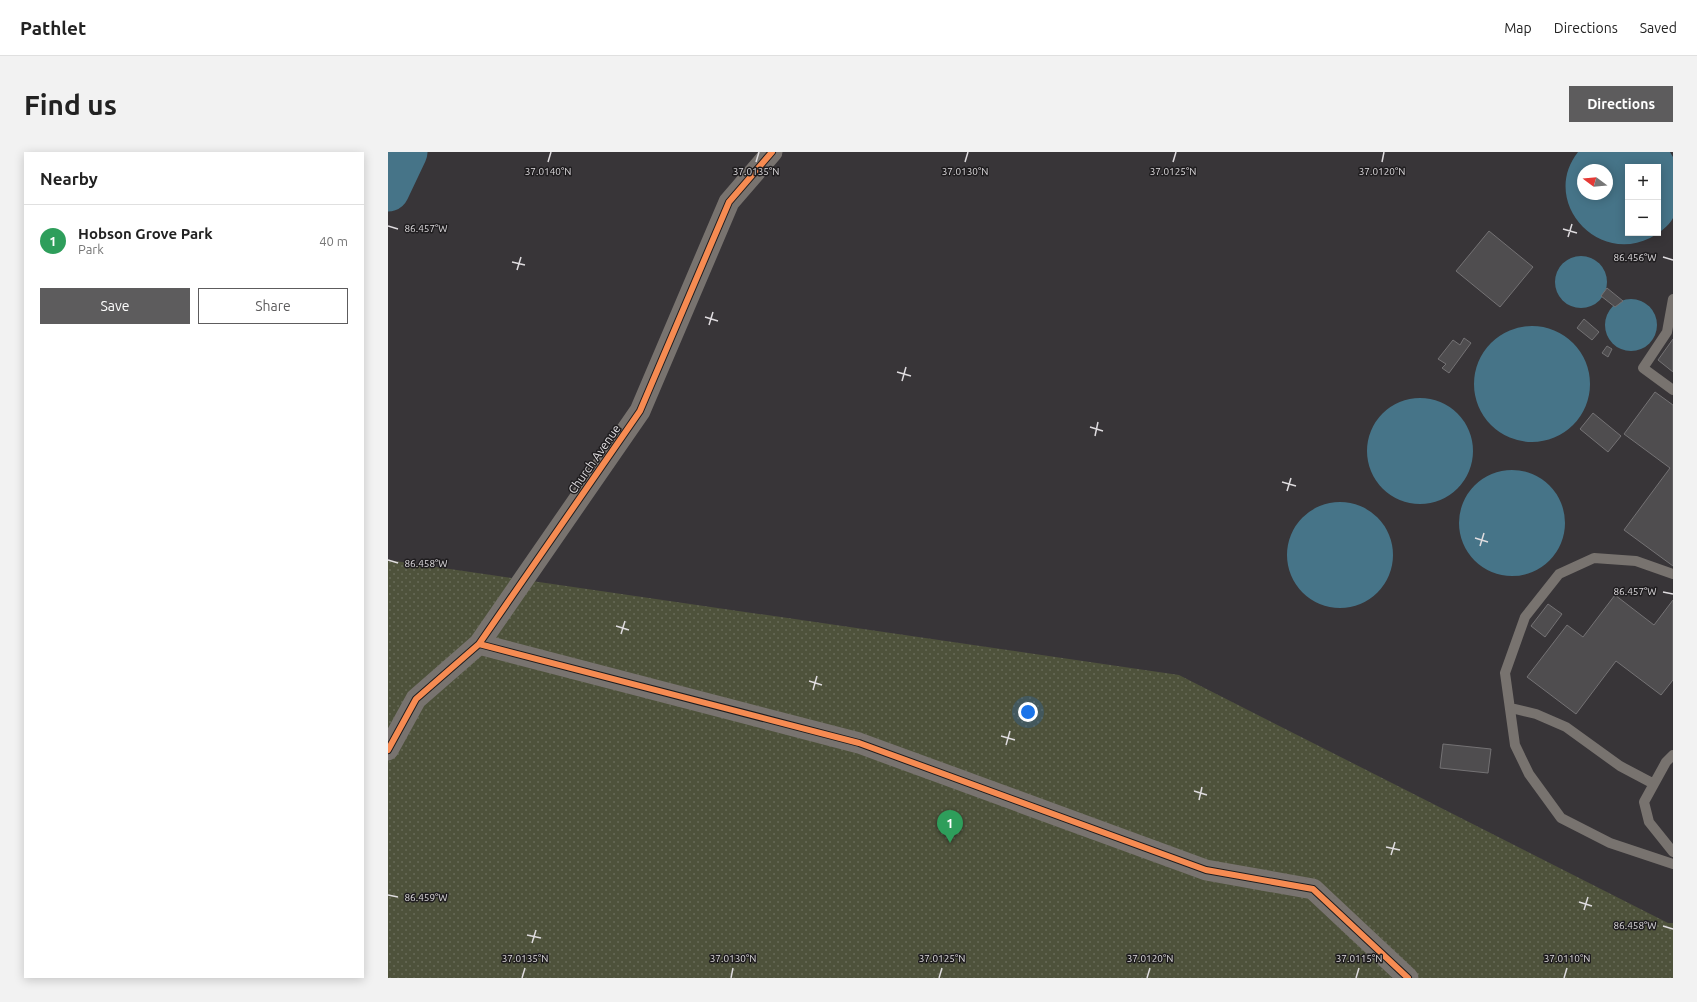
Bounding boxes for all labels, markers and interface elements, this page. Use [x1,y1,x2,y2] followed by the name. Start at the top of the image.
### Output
[20,17,86,39] text: Pathlet
[1504,20,1532,36] text: Map
[1554,20,1618,36] text: Directions
[1640,20,1677,36] text: Saved
[1569,86,1673,122] button: Directions
[24,89,117,120] text: Find us
[1577,164,1613,200] north arrow
[1625,164,1661,236] map controls
[1625,164,1661,200] button: +
[525,166,571,177] text: 37.0140°N
[733,166,779,177] text: 37.0135°N
[942,166,988,177] text: 37.0130°N
[1150,166,1196,177] text: 37.0125°N
[1359,166,1405,177] text: 37.0120°N
[40,169,98,188] text: Nearby
[1625,200,1661,236] button: −
[404,223,448,234] text: 86.457°W
[78,225,213,242] text: Hobson Grove Park
[49,234,57,248] text: 1
[319,234,348,248] text: 40 m
[78,242,104,256] text: Park
[1613,252,1657,263] text: 86.456°W
[40,288,190,324] button: Save
[198,288,348,324] button: Share
[565,422,623,496] street label: Church Avenue
[404,558,448,569] text: 86.458°W
[1613,586,1657,597] text: 86.457°W
[1018,702,1038,722] your location
[937,810,963,843] pin: 1
[404,892,448,903] text: 86.459°W
[1613,920,1657,931] text: 86.458°W
[502,953,548,964] text: 37.0135°N
[710,953,756,964] text: 37.0130°N
[919,953,965,964] text: 37.0125°N
[1127,953,1173,964] text: 37.0120°N
[1336,953,1382,964] text: 37.0115°N
[1544,953,1590,964] text: 37.0110°N

